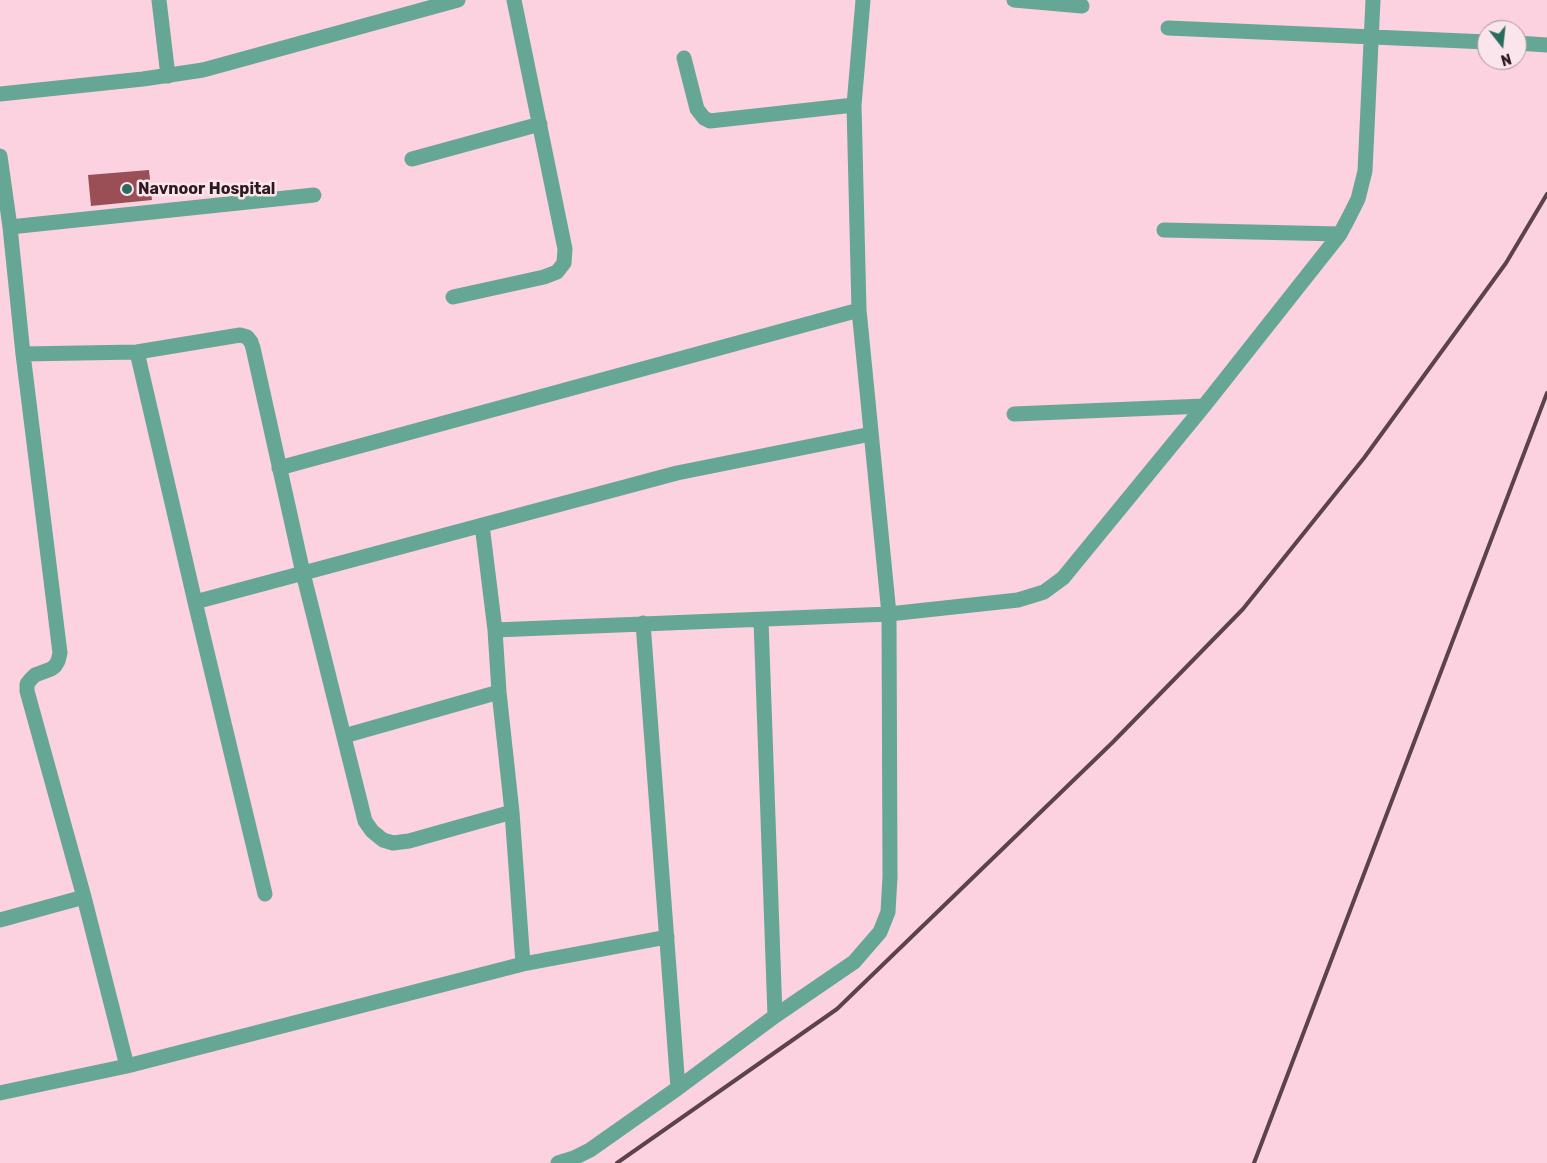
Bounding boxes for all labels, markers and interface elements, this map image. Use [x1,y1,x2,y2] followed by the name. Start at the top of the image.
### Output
[1477,20,1527,70] north arrow
[1499,49,1513,68] text: N
[138,179,275,199] place label: Navnoor Hospital
[120,182,134,196] marker: Navnoor Hospital

